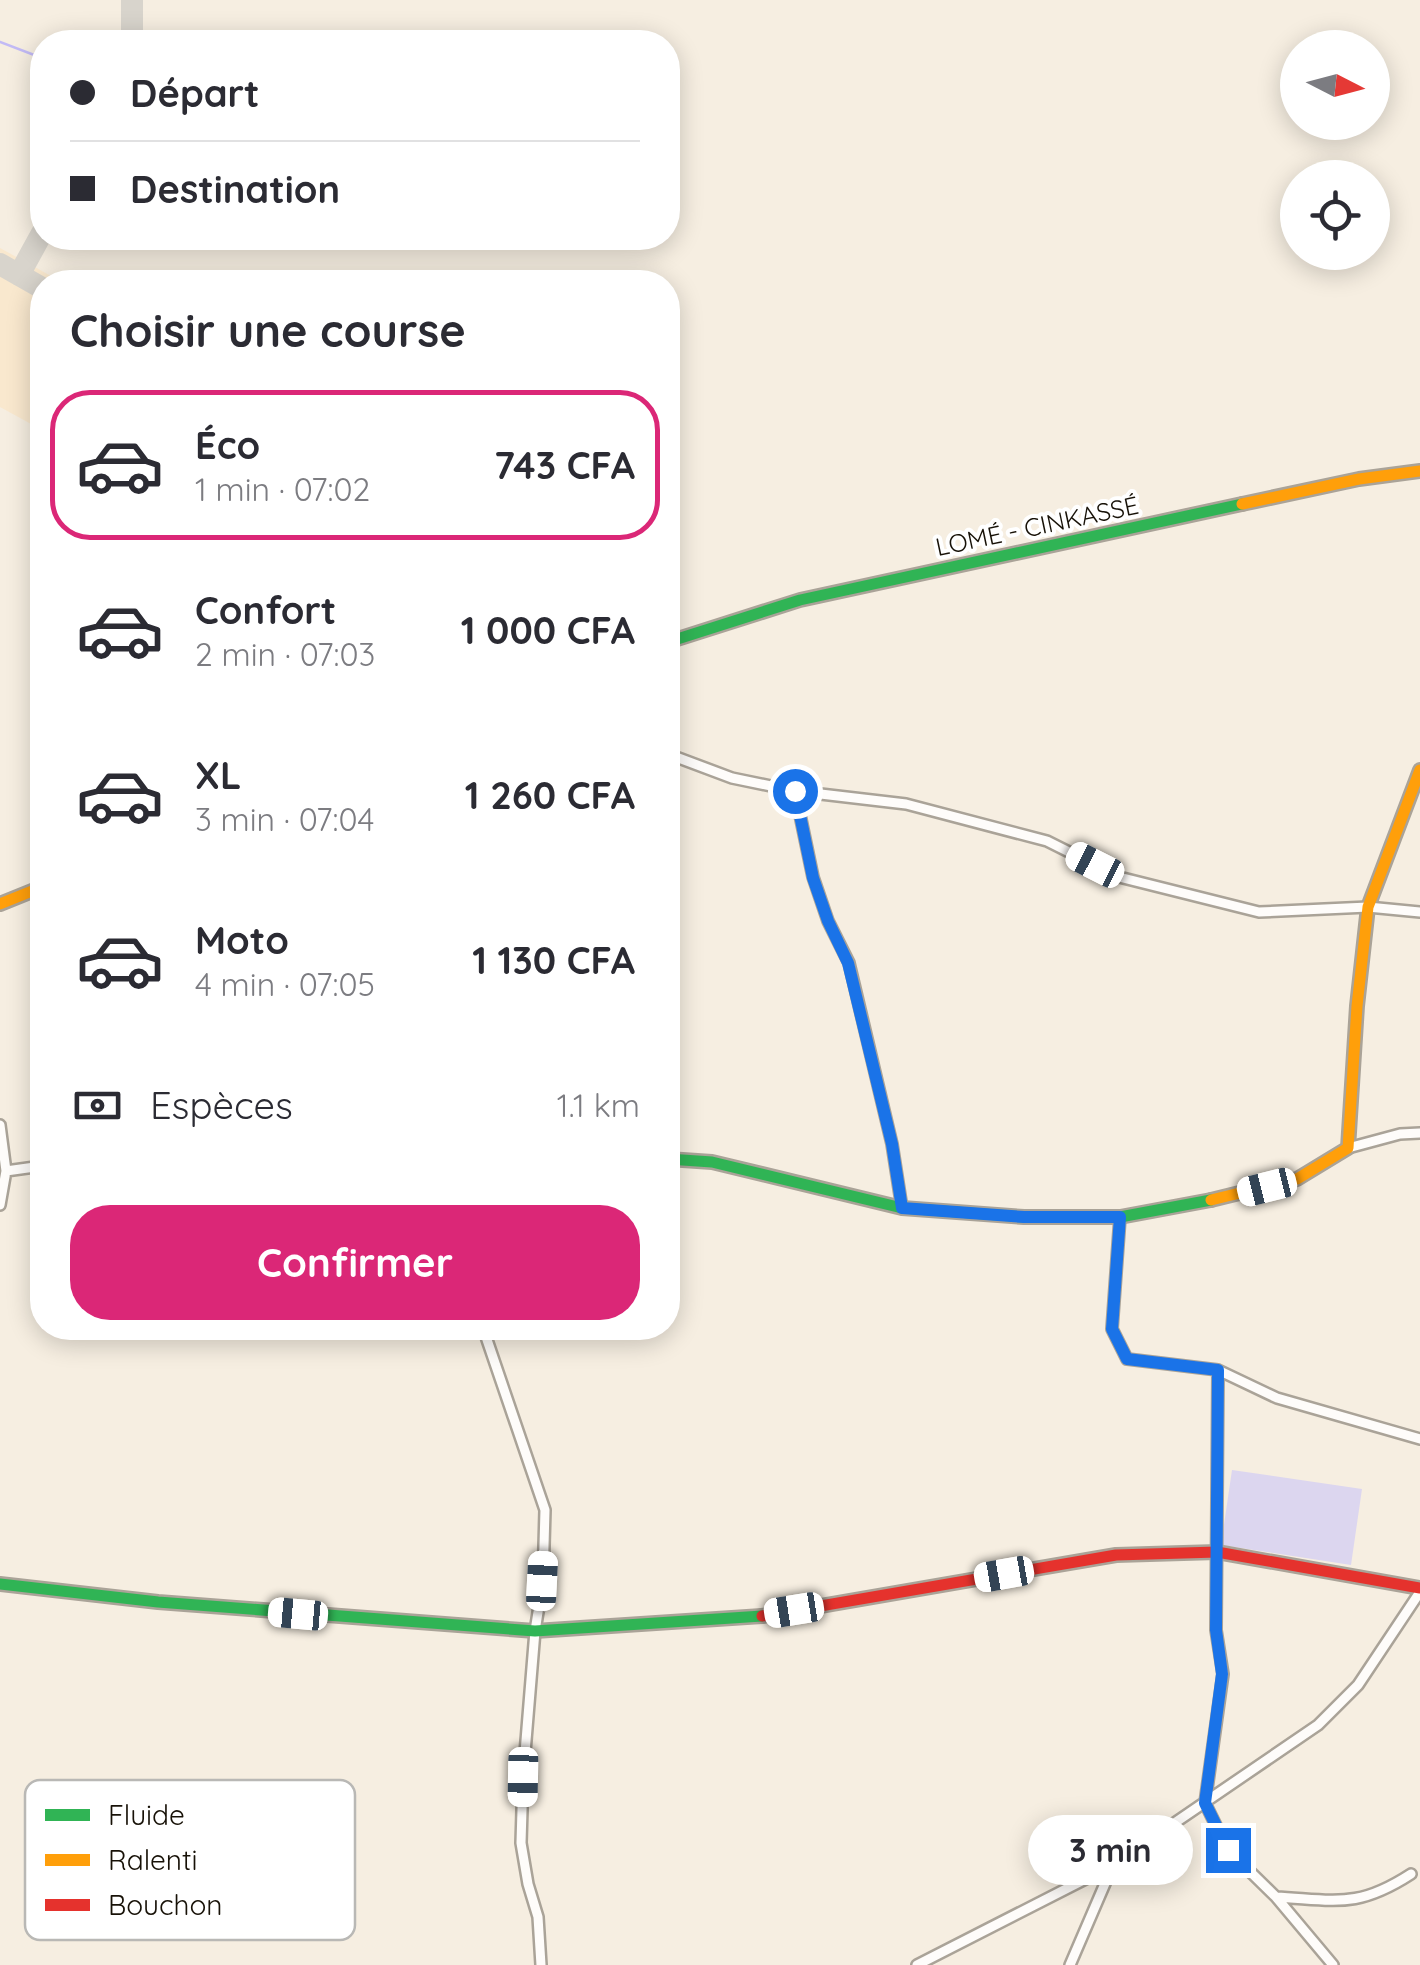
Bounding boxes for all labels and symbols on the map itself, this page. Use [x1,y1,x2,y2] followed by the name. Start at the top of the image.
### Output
[1280,30,1390,140] north arrow
[933,489,1141,562] street label: LOMÉ - CINKASSÉ
[773,769,818,814] route start
[1061,838,1129,892] car
[1234,1165,1300,1209] car
[525,1550,559,1612] car
[972,1554,1036,1594] car
[762,1590,826,1630] car
[267,1596,329,1632] car
[507,1747,539,1807] car
[25,1780,355,1940] legend
[108,1797,185,1832] text: Fluide
[1028,1815,1193,1885] callout: 3 min
[1206,1828,1251,1873] route end
[108,1842,198,1877] text: Ralenti
[108,1887,223,1922] text: Bouchon

